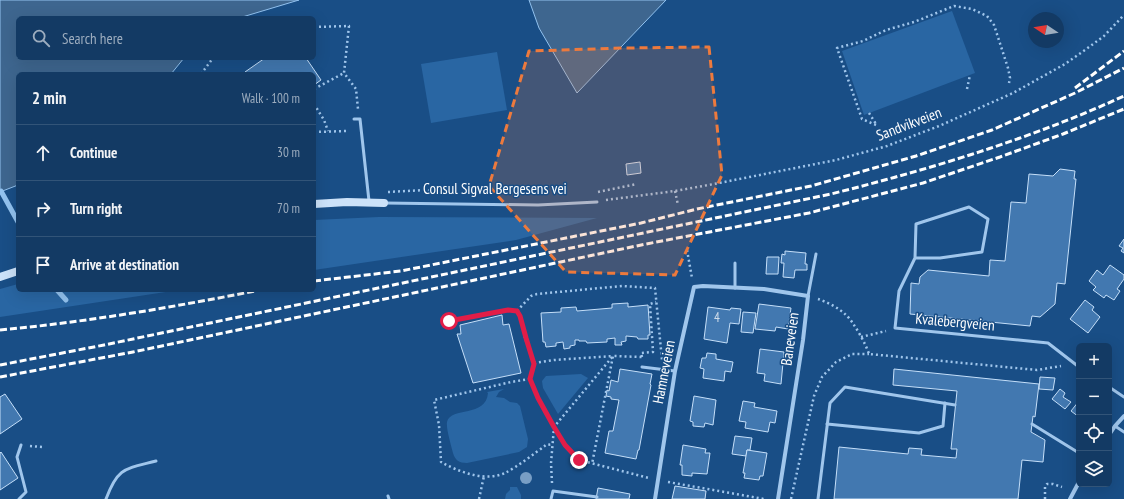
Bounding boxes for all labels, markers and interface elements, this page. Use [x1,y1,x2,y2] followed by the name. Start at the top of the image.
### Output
[1028,12,1064,48] north arrow
[16,16,316,60] search box
[30,27,52,49] icon: search
[62,29,123,48] text: Search here
[32,87,66,109] text: 2 min
[242,90,300,107] text: Walk · 100 m
[873,102,944,145] street label: Sandvikveien
[32,142,54,164] icon: ahead
[70,143,117,162] text: Continue
[277,144,300,161] text: 30 m
[423,179,567,198] street label: Consul Sigval Bergesens vei
[32,198,54,220] icon: right
[70,199,122,218] text: Turn right
[277,200,300,217] text: 70 m
[32,254,54,276] icon: arrive
[70,255,179,274] text: Arrive at destination
[714,309,720,326] house number: 4
[915,309,996,334] street label: Kvalebergveien
[776,311,803,367] street label: Baneveien
[440,312,458,330] route start
[648,338,679,405] street label: Hamneveien
[1076,343,1112,487] map controls
[1076,343,1112,379] button: +
[1076,379,1112,415] button: −
[1076,415,1112,451] button: locate
[570,451,588,469] route end
[1076,451,1112,487] button: layers

